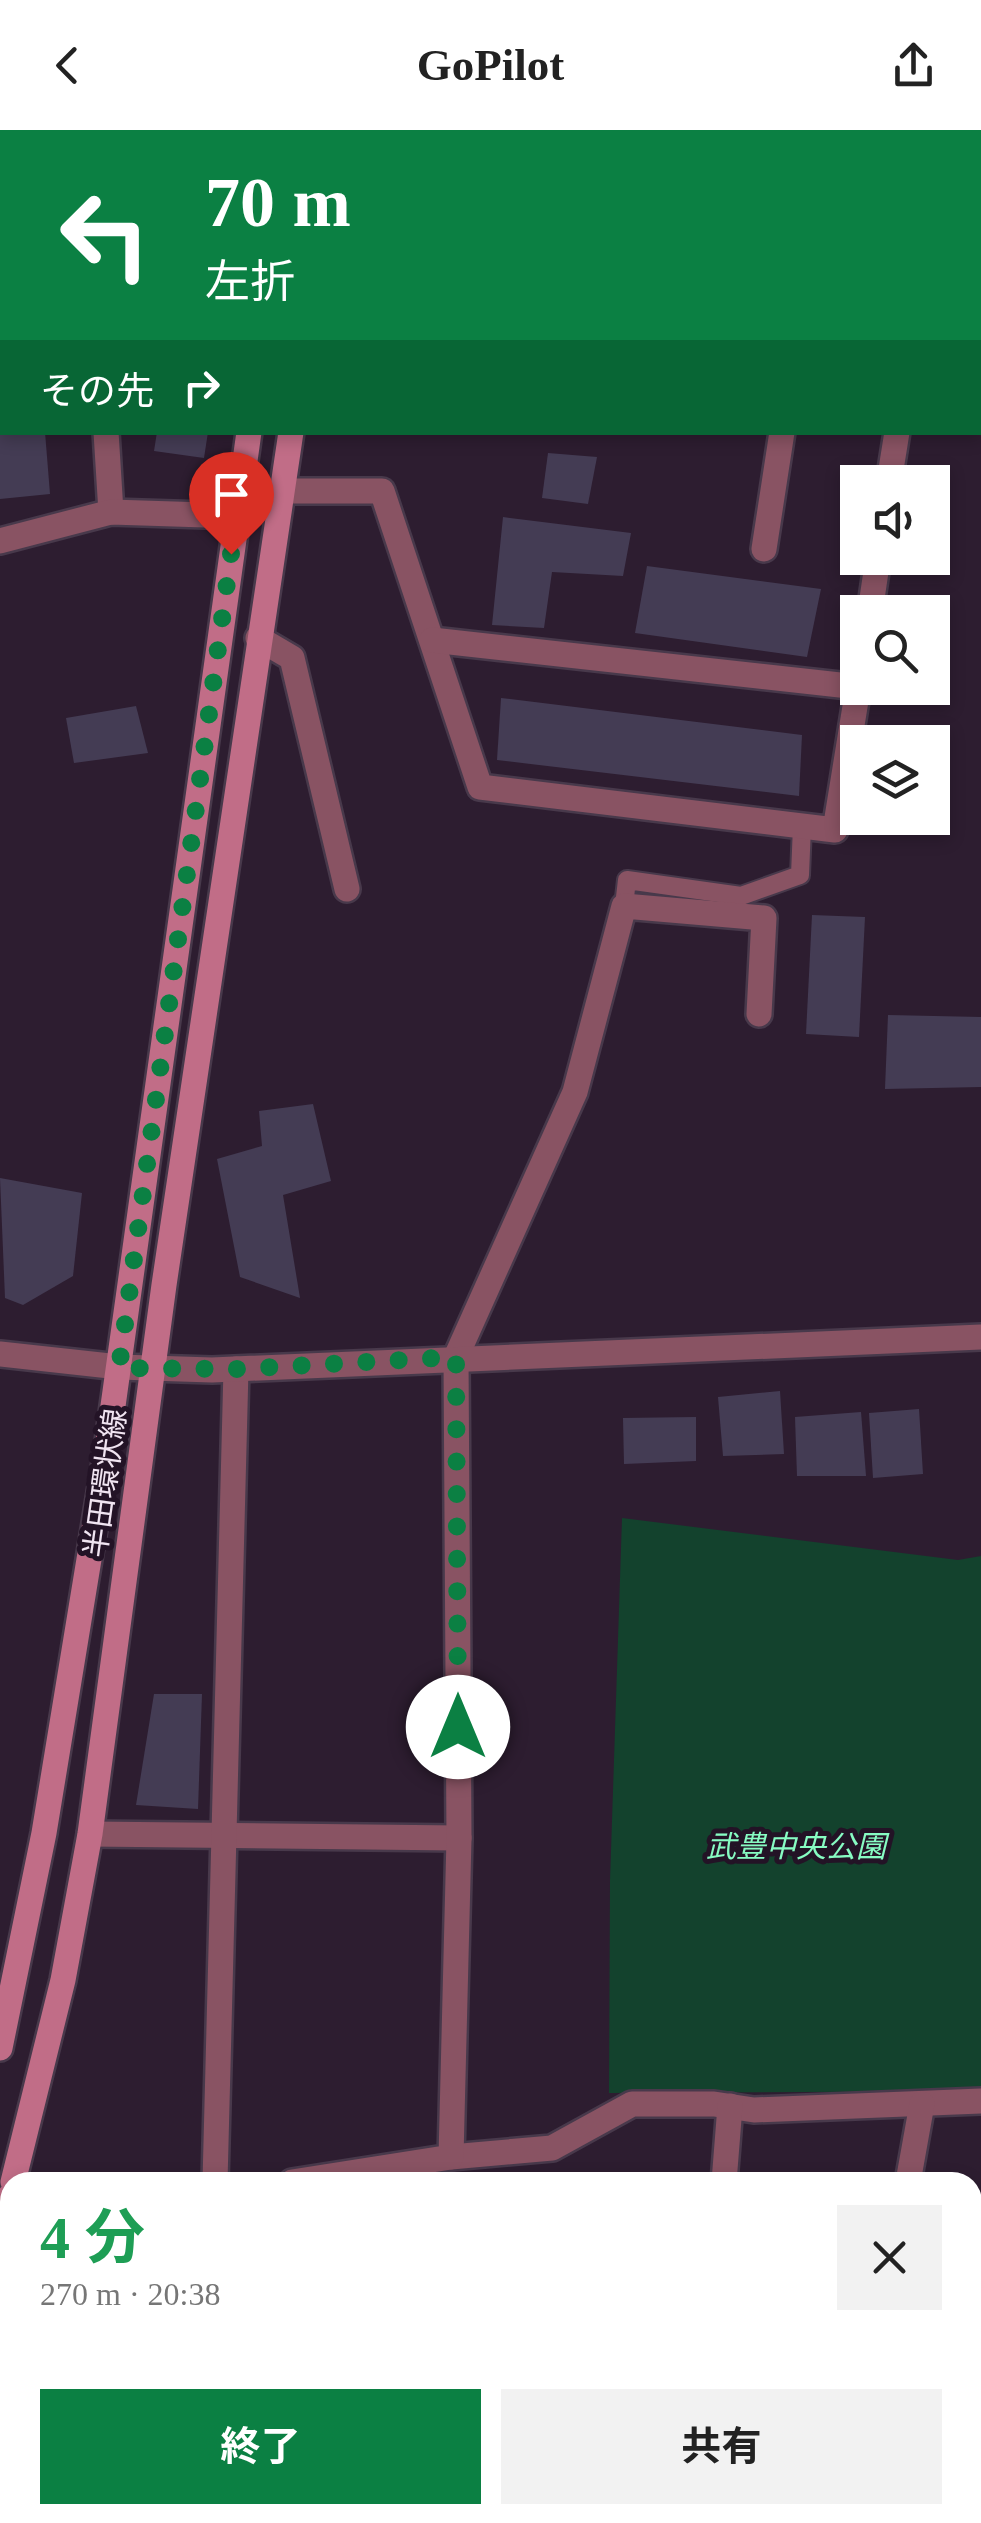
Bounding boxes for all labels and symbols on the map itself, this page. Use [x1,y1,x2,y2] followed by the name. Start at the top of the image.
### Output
[189,452,274,555] pin
[78,1406,132,1560] street label: 半田環状線
[406,1675,510,1779] position arrow
[706,1830,890,1863] park label: 武豊中央公園

